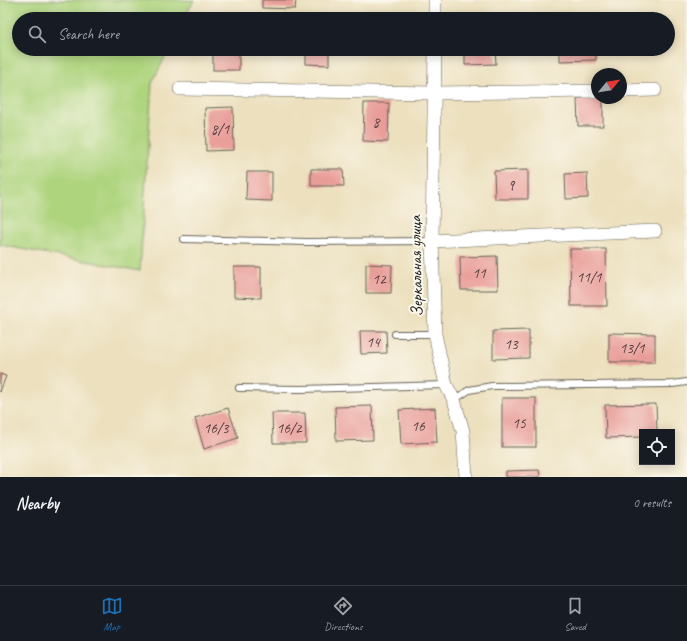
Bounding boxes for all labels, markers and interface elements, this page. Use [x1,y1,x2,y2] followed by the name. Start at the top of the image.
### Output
[12,12,675,56] search box
[26,23,48,45] icon: search
[58,25,119,44] text: Search here
[591,68,627,104] north arrow
[373,113,381,132] house number: 8
[211,120,230,139] house number: 8/1
[508,176,516,195] house number: 9
[405,214,427,317] street label: Зеркальная улица
[472,264,487,283] house number: 11
[576,268,603,287] house number: 11/1
[372,270,387,289] house number: 12
[366,333,381,352] house number: 14
[504,335,519,354] house number: 13
[619,339,646,358] house number: 13/1
[512,414,527,433] house number: 15
[411,417,426,436] house number: 16
[203,419,230,438] house number: 16/3
[276,419,303,438] house number: 16/2
[639,429,675,465] map controls
[639,429,675,465] button: locate
[16,493,59,514] text: Nearby
[633,495,671,511] text: 0 results
[101,595,123,633] tab: Map
[324,595,363,633] tab: Directions
[564,595,586,633] tab: Saved

